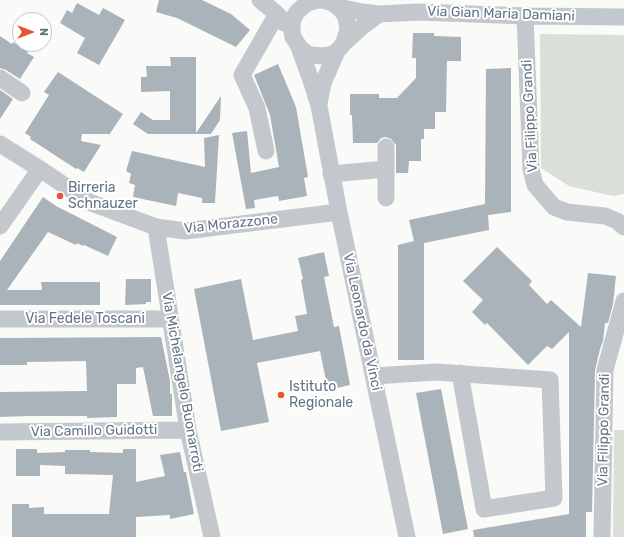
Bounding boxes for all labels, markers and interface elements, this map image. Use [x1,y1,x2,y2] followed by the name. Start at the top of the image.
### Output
[427,3,575,25] street label: Via Gian Maria Damiani
[12,12,52,52] north arrow
[37,28,50,36] text: N
[519,59,541,173] street label: Via Filippo Grandi
[68,180,138,212] place label: Birreria Schnauzer
[55,191,65,201] marker: Birreria Schnauzer
[183,211,279,237] street label: Via Morazzone
[339,252,385,392] street label: Via Leonardo da Vinci
[158,291,206,473] street label: Via Michelangelo Buonarroti
[25,311,145,327] street label: Via Fedele Toscani
[595,373,613,487] street label: Via Filippo Grandi
[289,379,353,412] place label: Istituto Regionale
[276,390,286,400] marker: Istituto Regionale
[30,421,158,441] street label: Via Camillo Guidotti

